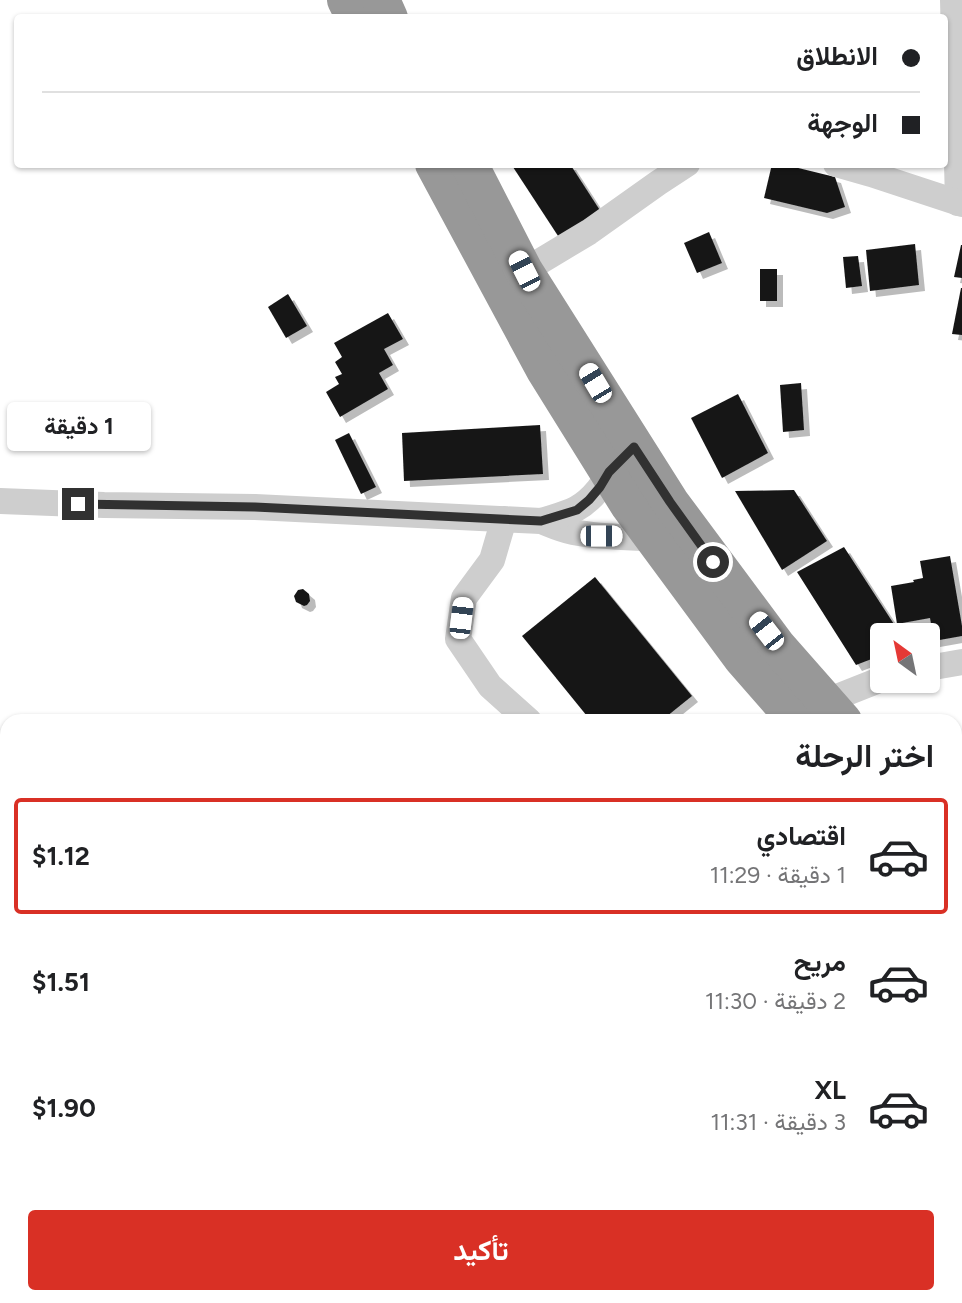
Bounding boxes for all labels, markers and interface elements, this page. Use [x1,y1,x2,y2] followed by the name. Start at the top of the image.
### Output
[796,40,878,72] text: الانطلاق
[807,107,878,139] text: الوجهة
[506,248,543,294] car
[576,360,615,406] car
[6,402,150,452] callout: 1 دقيقة
[44,412,114,440] text: 1 دقيقة
[62,488,94,520] route end
[581,526,623,547] car
[697,546,729,578] route start
[449,596,474,640] car
[745,608,788,654] car
[870,623,940,693] north arrow
[870,623,940,693] map controls
[795,737,934,775] text: اختر الرحلة
[757,820,846,852] text: اقتصادي
[867,825,930,888] icon: car
[32,840,90,872] text: $1.12
[710,861,846,889] text: 1 دقيقة · 11:29
[794,946,846,978] text: مريح
[867,951,930,1014] icon: car
[32,966,90,998] text: $1.51
[705,987,846,1015] text: 2 دقيقة · 11:30
[814,1074,846,1106] text: XL
[867,1077,930,1140] icon: car
[32,1092,96,1124] text: $1.90
[711,1108,846,1136] text: 3 دقيقة · 11:31
[28,1210,934,1290] button: تأكيد

